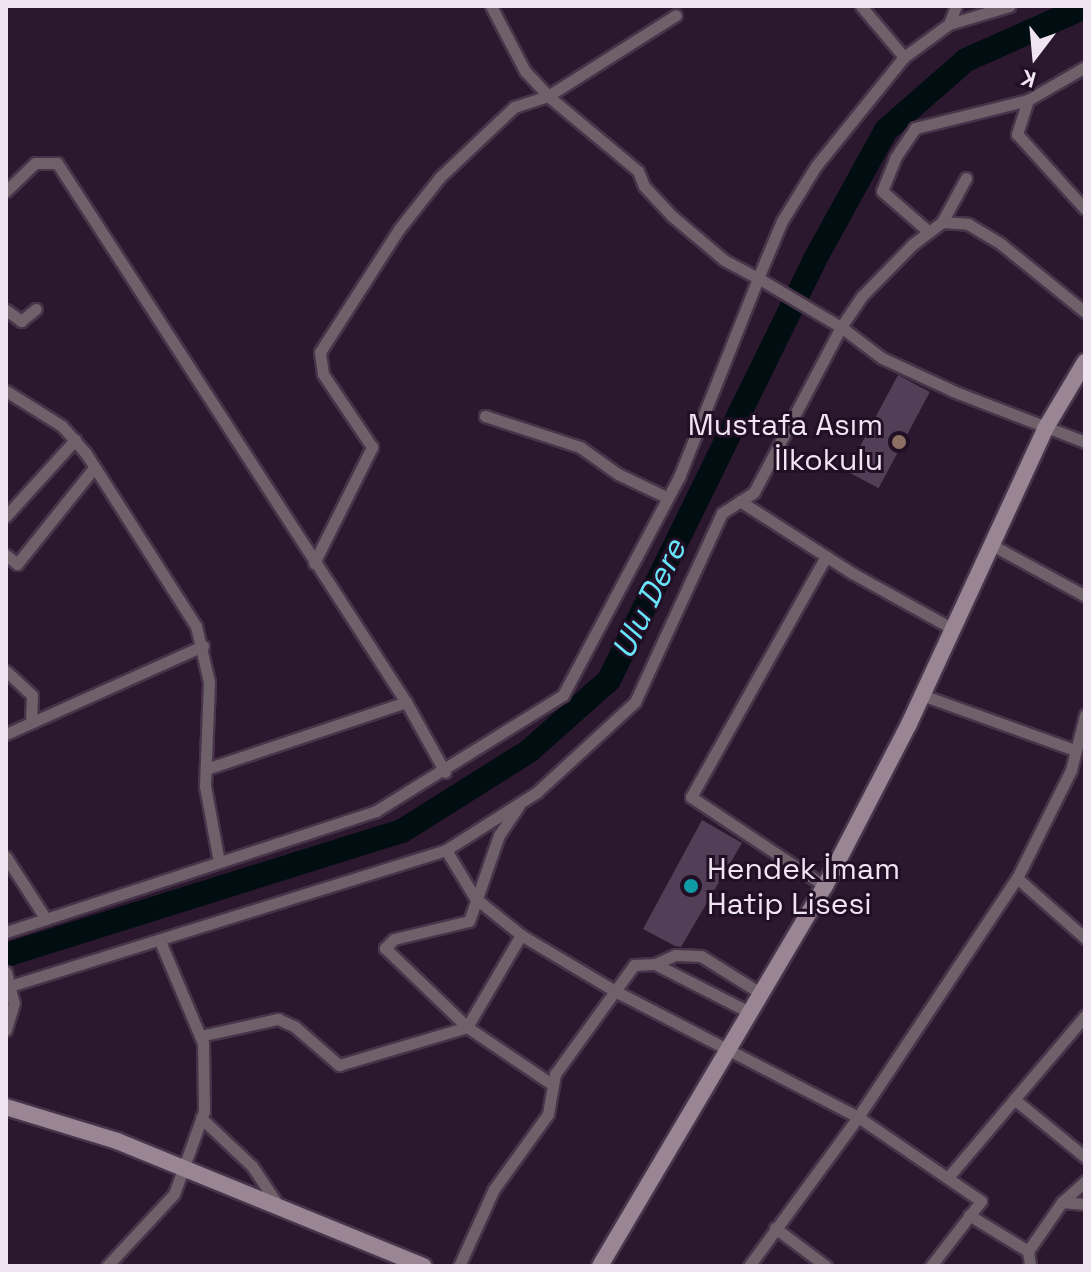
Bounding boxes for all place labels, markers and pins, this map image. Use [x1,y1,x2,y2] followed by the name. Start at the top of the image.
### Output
[687,407,883,478] place label: Mustafa Asım İlkokulu
[890,433,908,451] marker: Mustafa Asım İlkokulu
[707,851,900,922] place label: Hendek İmam Hatip Lisesi
[682,877,700,895] marker: Hendek İmam Hatip Lisesi

